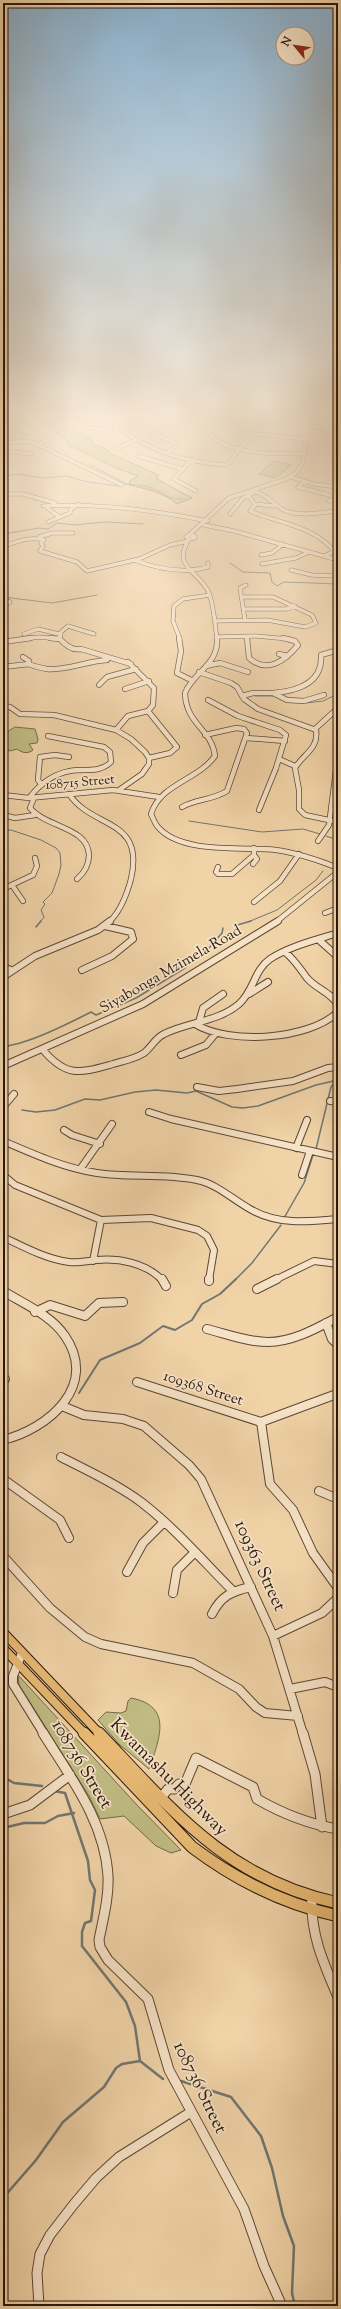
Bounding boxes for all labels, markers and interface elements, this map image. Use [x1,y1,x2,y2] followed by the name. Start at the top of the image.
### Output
[275,26,315,66] north arrow
[278,34,296,50] text: N
[45,771,116,795] street label: 108715 Street
[96,920,246,1019] street label: Siyabonga Mzimela Road
[160,1366,246,1412] street label: 109368 Street
[227,1516,291,1616] street label: 109363 Street
[103,1713,233,1843] street label: Kwamashu Highway
[44,1716,118,1814] street label: 108736 Street
[165,2037,233,2139] street label: 108736 Street

